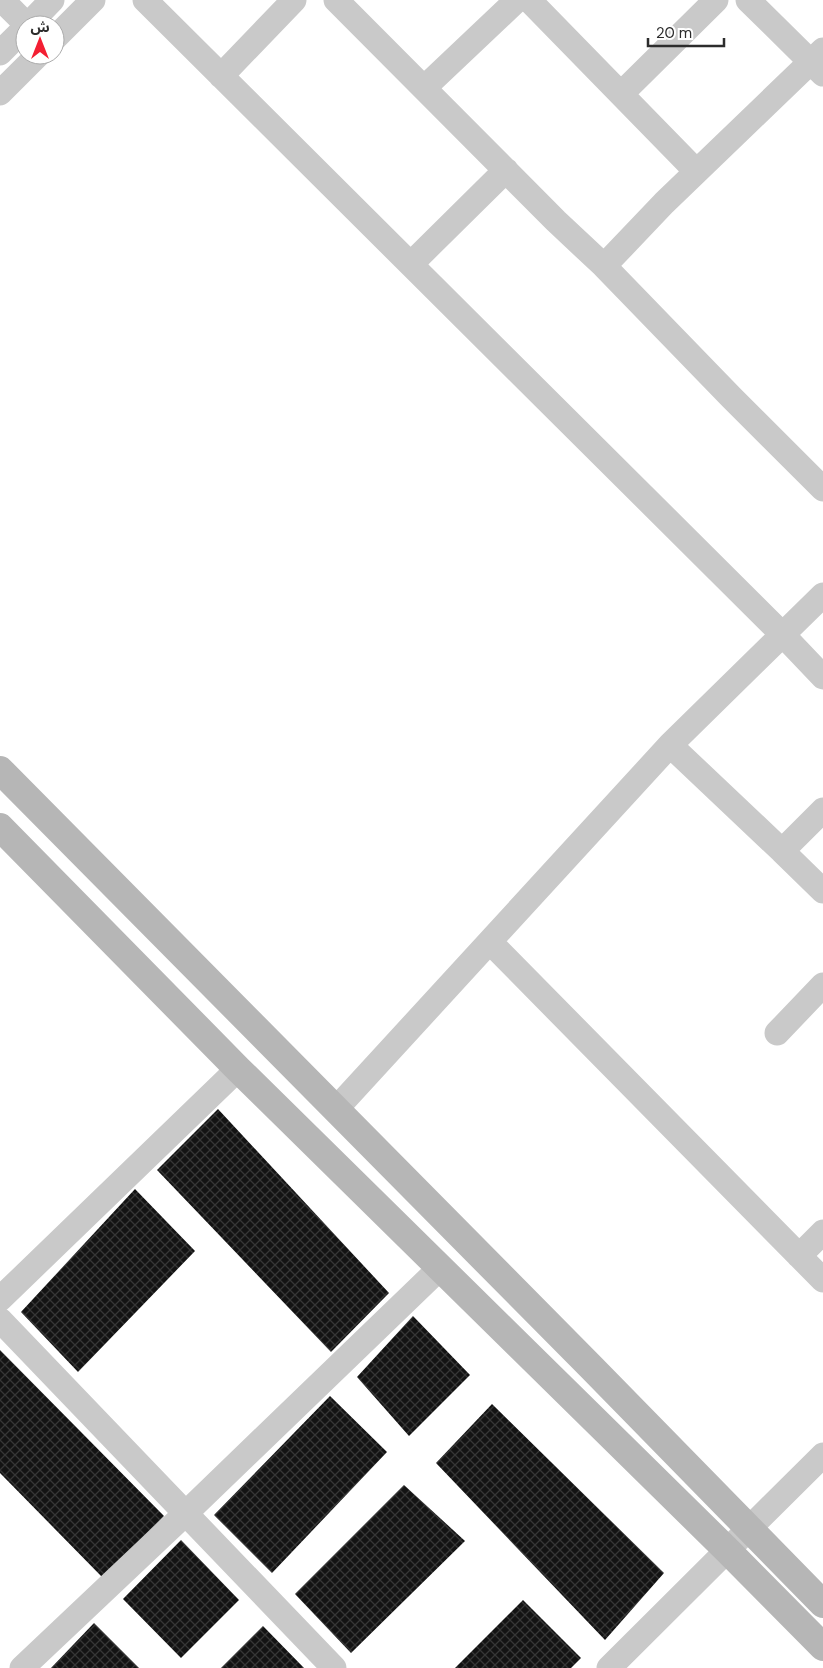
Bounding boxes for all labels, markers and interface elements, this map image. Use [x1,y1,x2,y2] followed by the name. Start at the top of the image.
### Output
[15,15,65,65] north arrow
[648,15,724,47] scale bar
[30,18,50,36] text: ش
[656,23,692,43] text: 20 m

